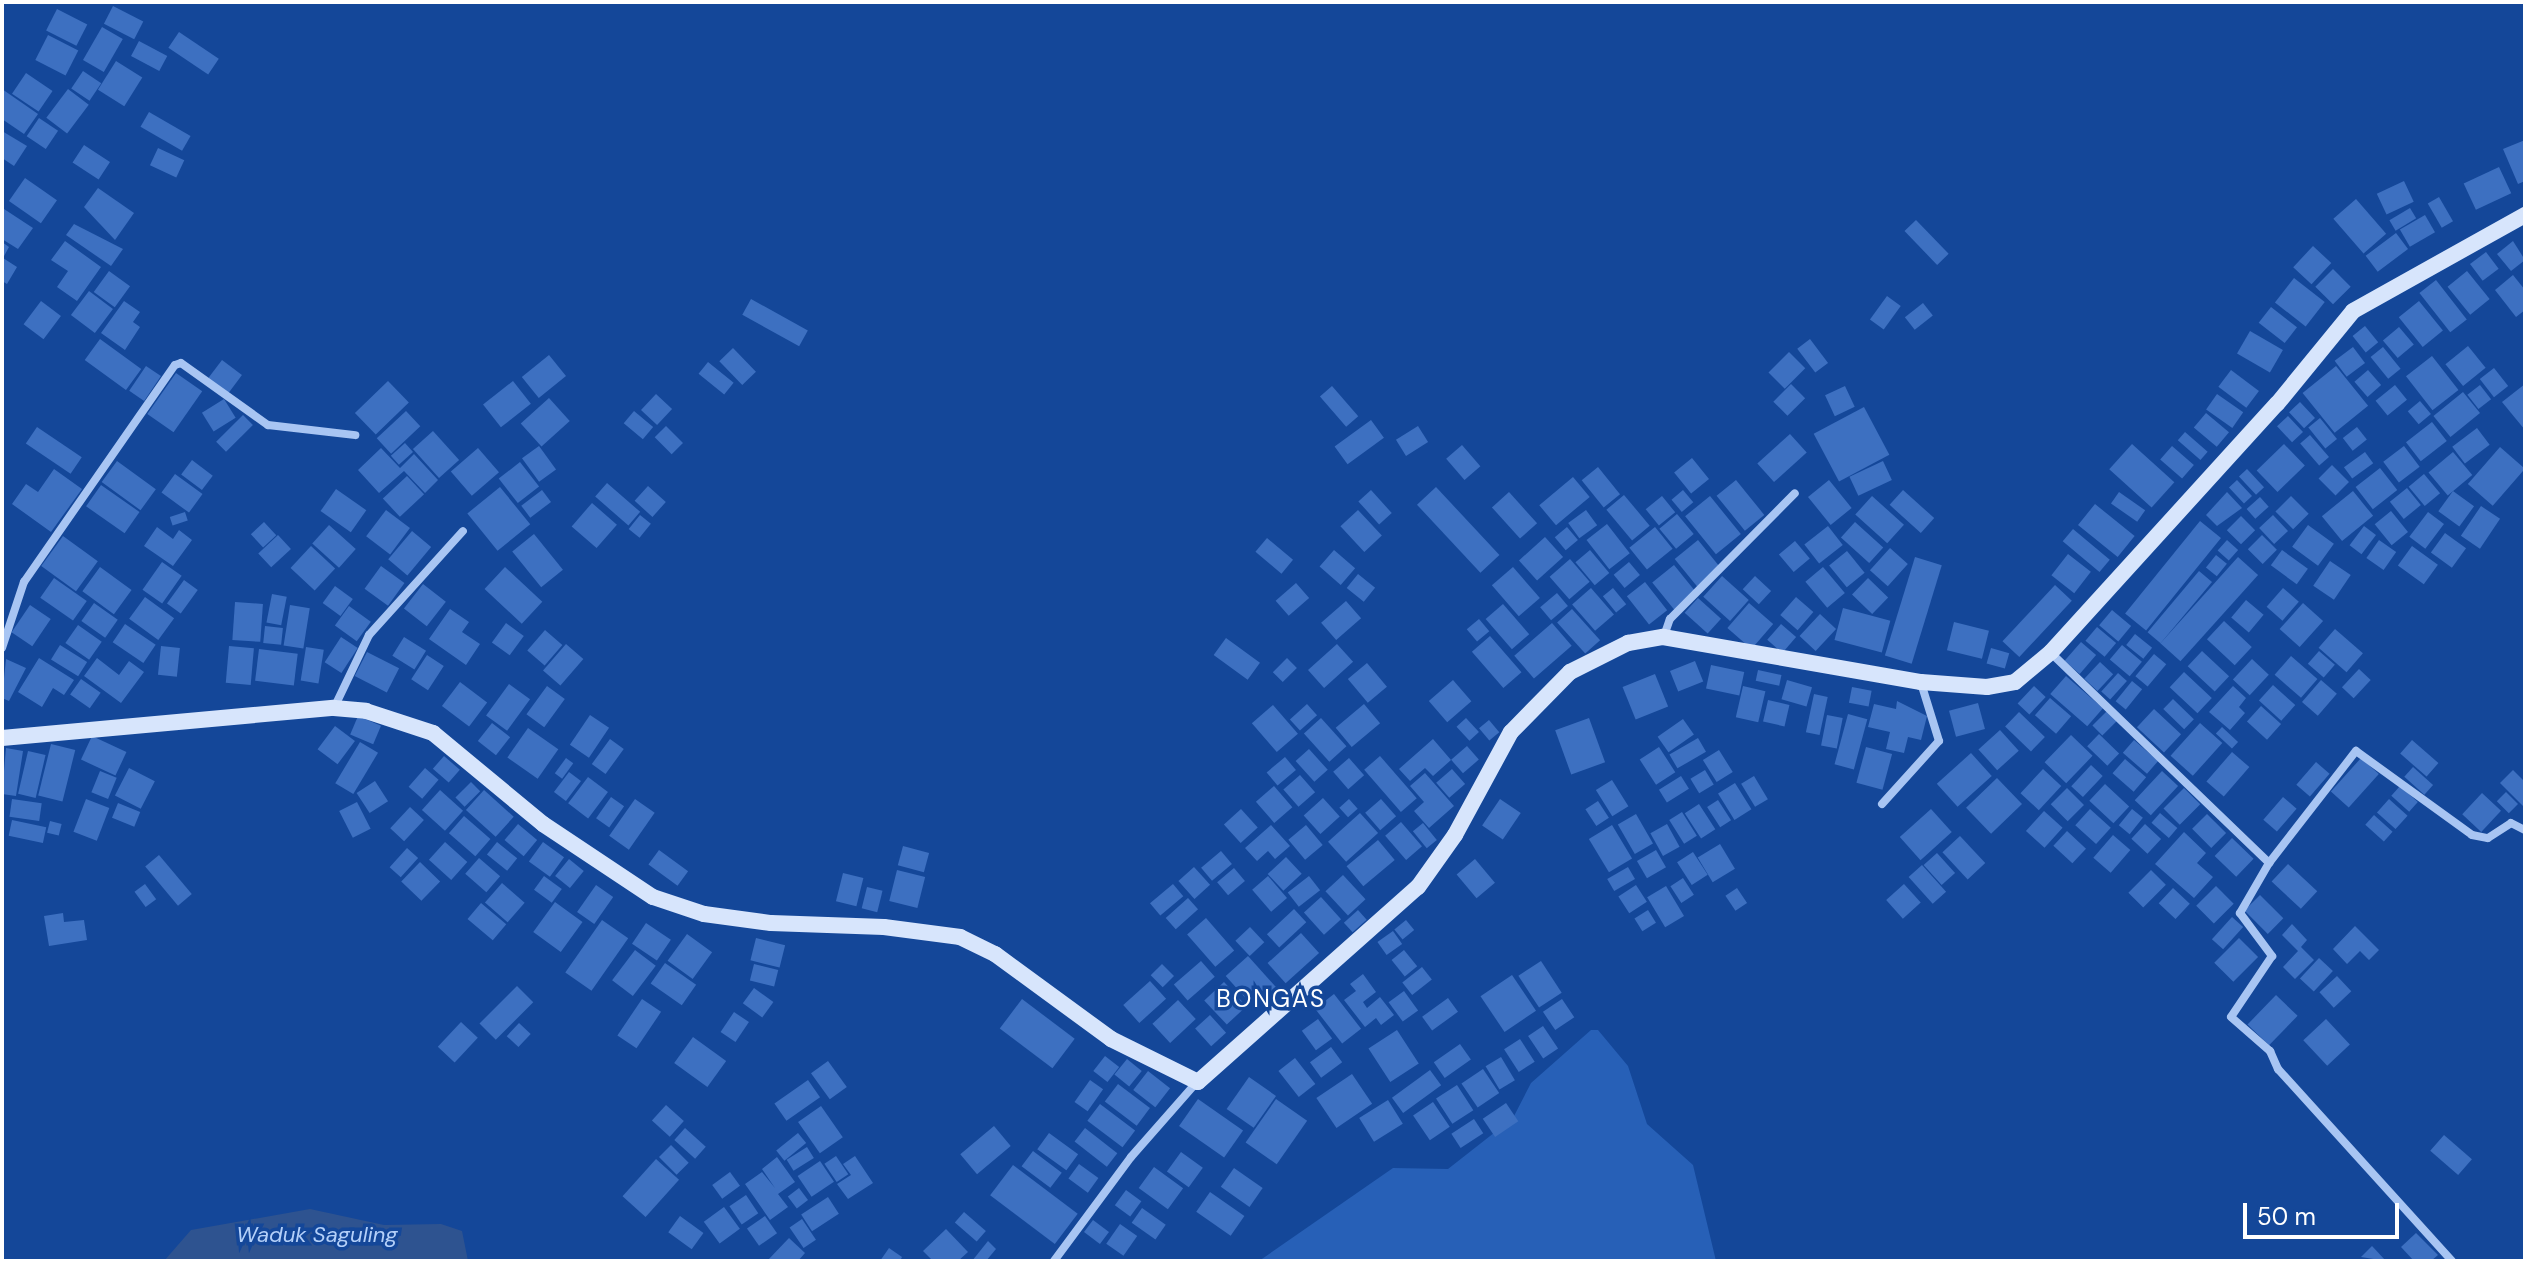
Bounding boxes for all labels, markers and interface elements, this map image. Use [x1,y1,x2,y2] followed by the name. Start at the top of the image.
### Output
[1216,985,1326,1013] district label: BONGAS
[2247,1187,2403,1237] scale bar
[2257,1201,2316,1232] text: 50 m
[236,1222,398,1248] water label: Waduk Saguling

